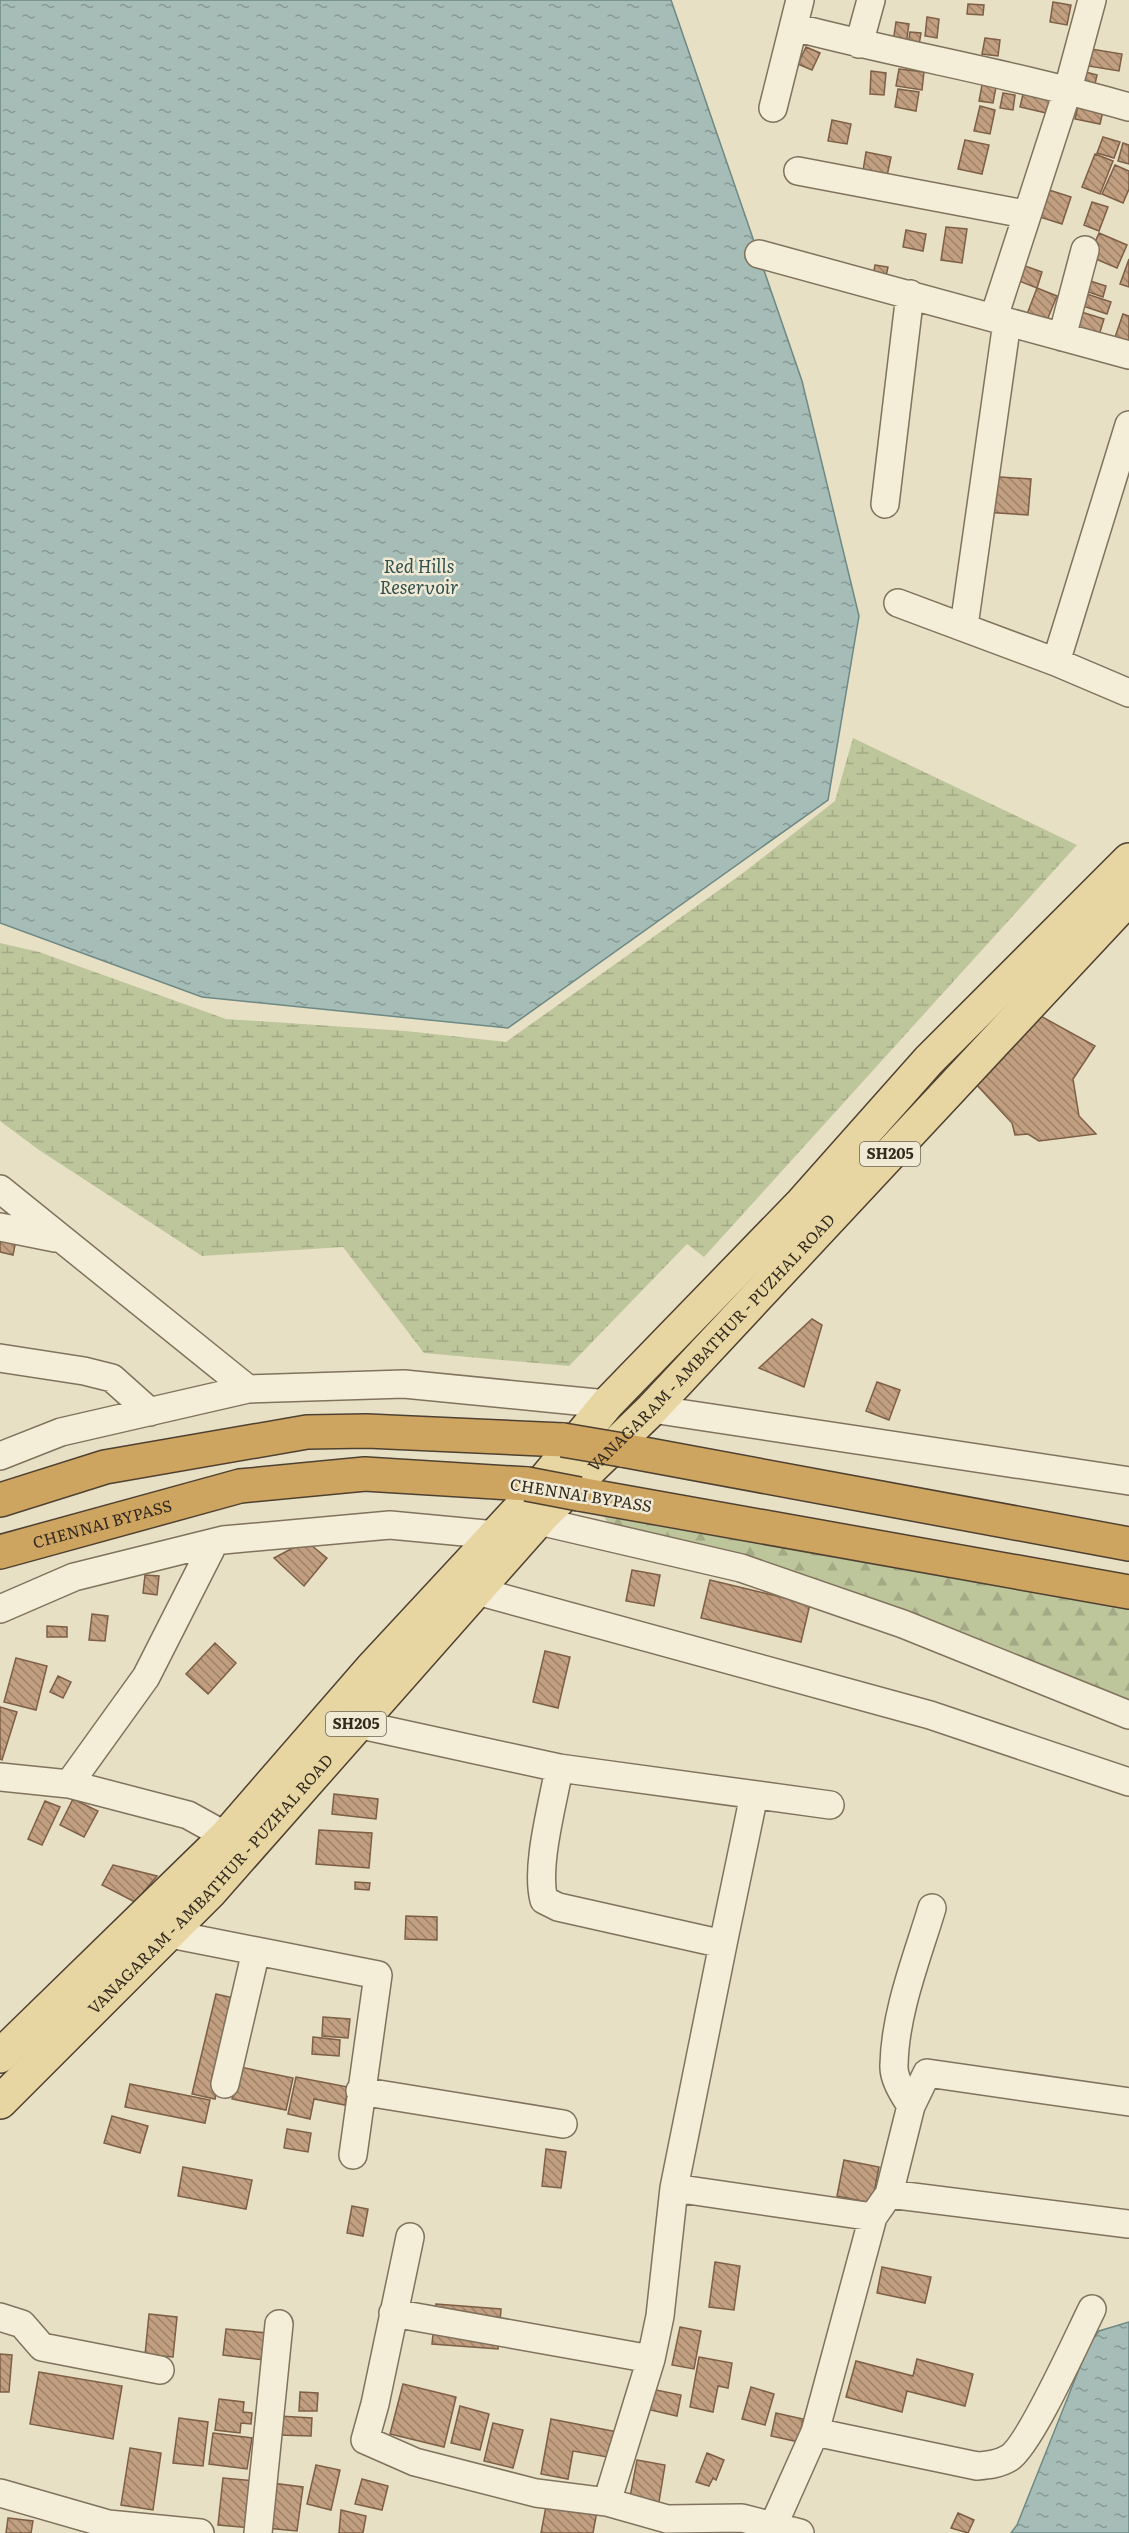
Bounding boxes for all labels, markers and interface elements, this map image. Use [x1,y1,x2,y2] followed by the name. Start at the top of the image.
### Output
[379,552,459,600] water label: Red Hills Reservoir
[860,1142,920,1166] road number: SH205
[582,1207,840,1477] street label: VANAGARAM - AMBATHUR - PUZHAL ROAD
[509,1471,654,1517] street label: CHENNAI BYPASS
[30,1492,174,1554] street label: CHENNAI BYPASS
[326,1712,386,1736] road number: SH205
[82,1748,338,2019] street label: VANAGARAM - AMBATHUR - PUZHAL ROAD

